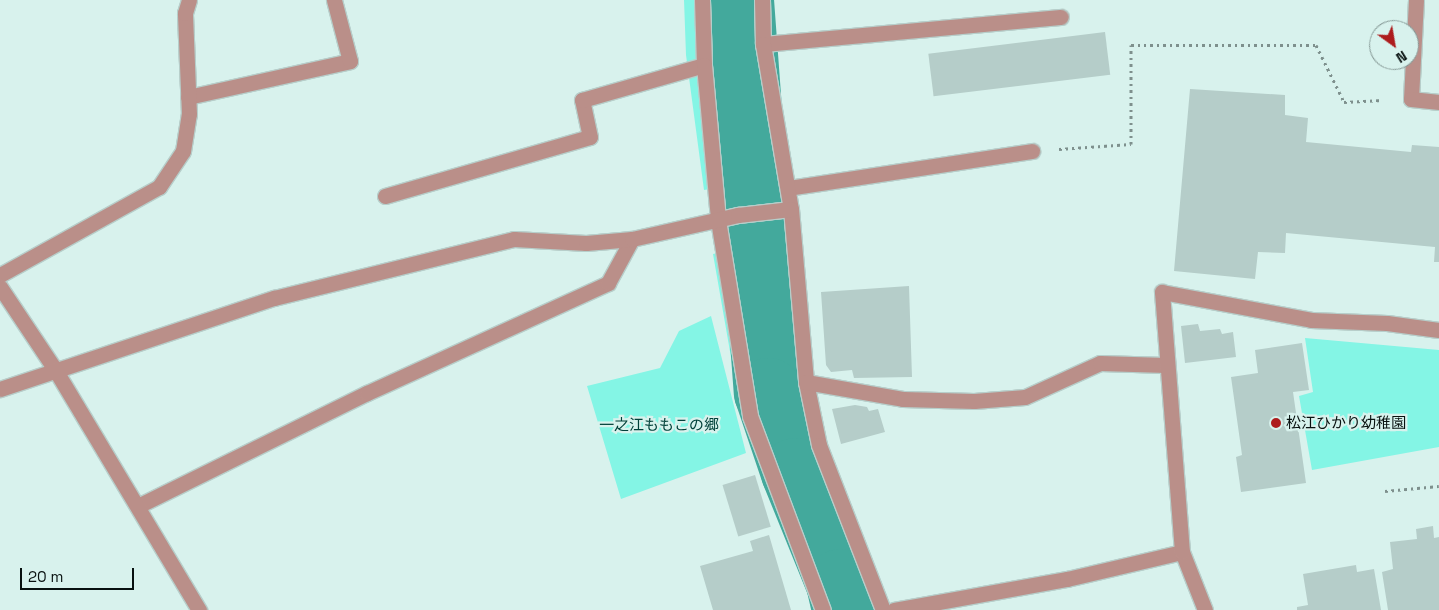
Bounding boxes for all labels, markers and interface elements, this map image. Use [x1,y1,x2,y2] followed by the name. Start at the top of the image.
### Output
[1369,20,1419,70] north arrow
[1393,47,1410,67] text: N
[1286,414,1406,432] place label: 松江ひかり幼稚園
[599,416,719,434] park label: 一之江ももこの郷
[1270,417,1282,429] marker: 松江ひかり幼稚園
[22,558,136,590] scale bar
[28,567,63,586] text: 20 m

